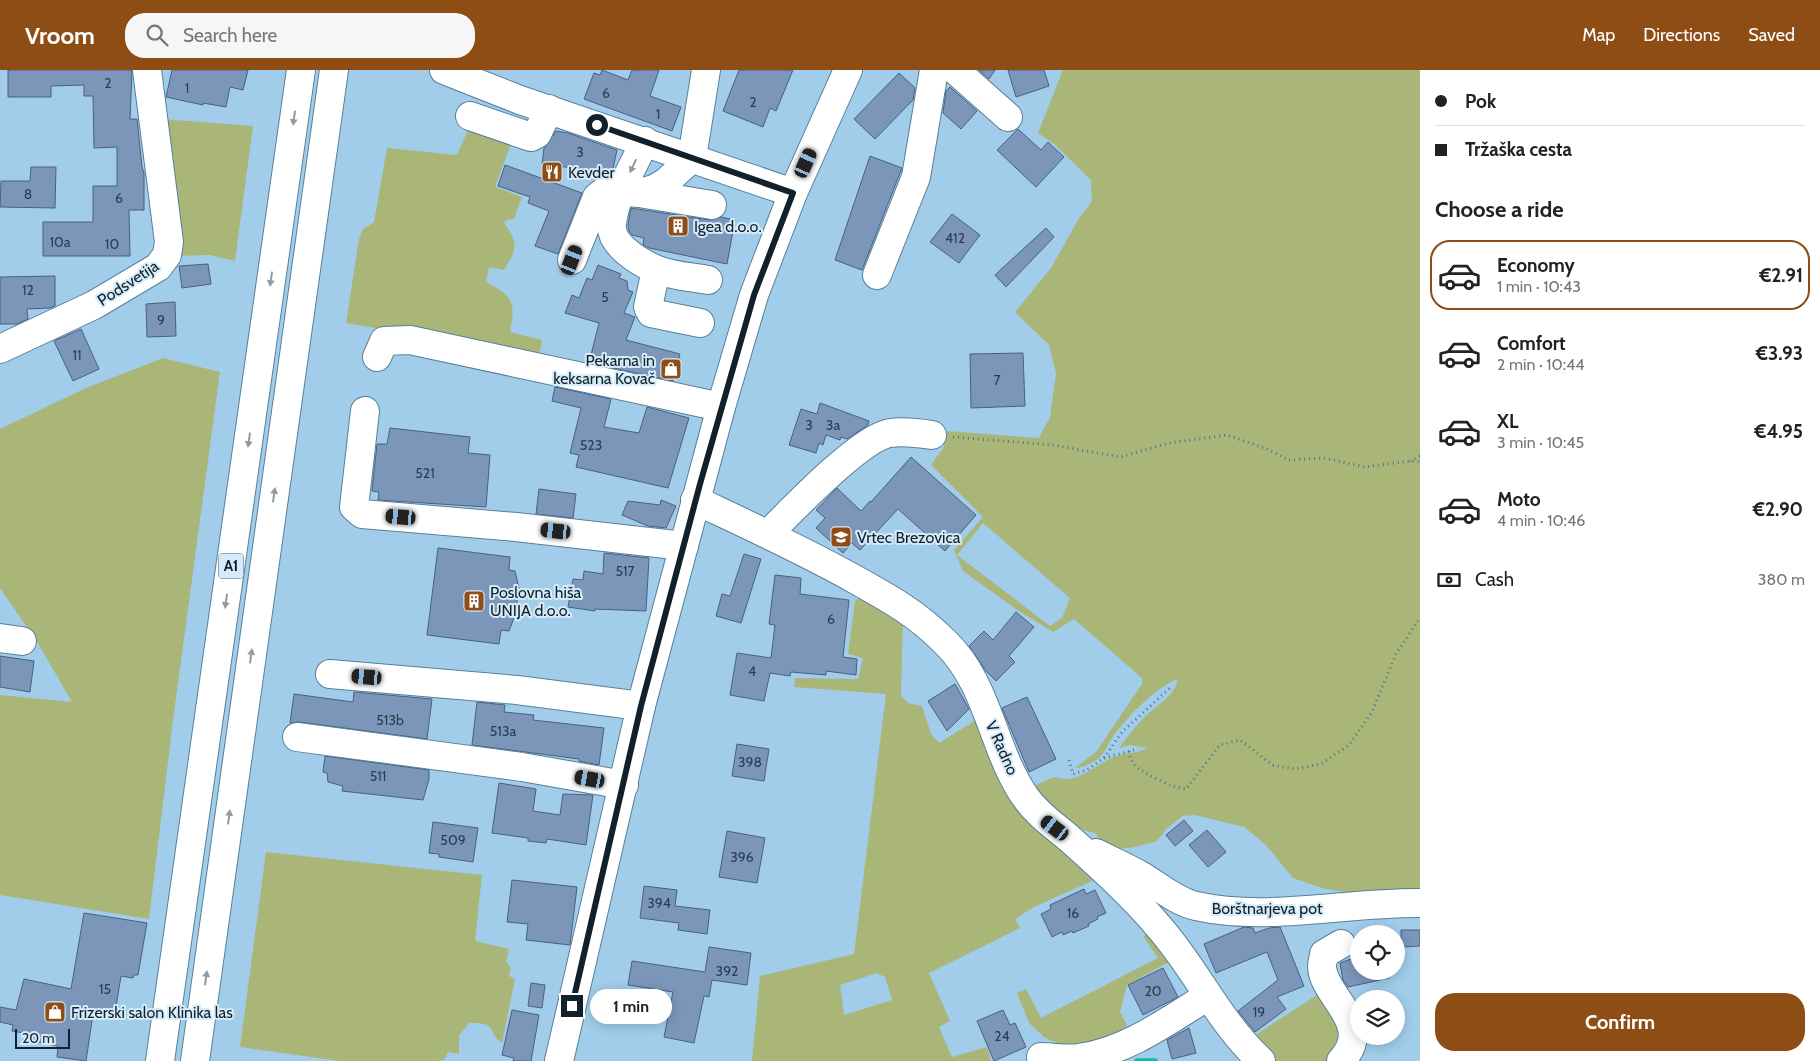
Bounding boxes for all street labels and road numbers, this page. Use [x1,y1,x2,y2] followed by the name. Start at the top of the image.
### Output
[94,256,162,310] street label: Podsvetija
[218,554,244,578] road number: A1
[982,718,1022,778] street label: V Radno
[1212,899,1323,918] street label: Borštnarjeva pot

